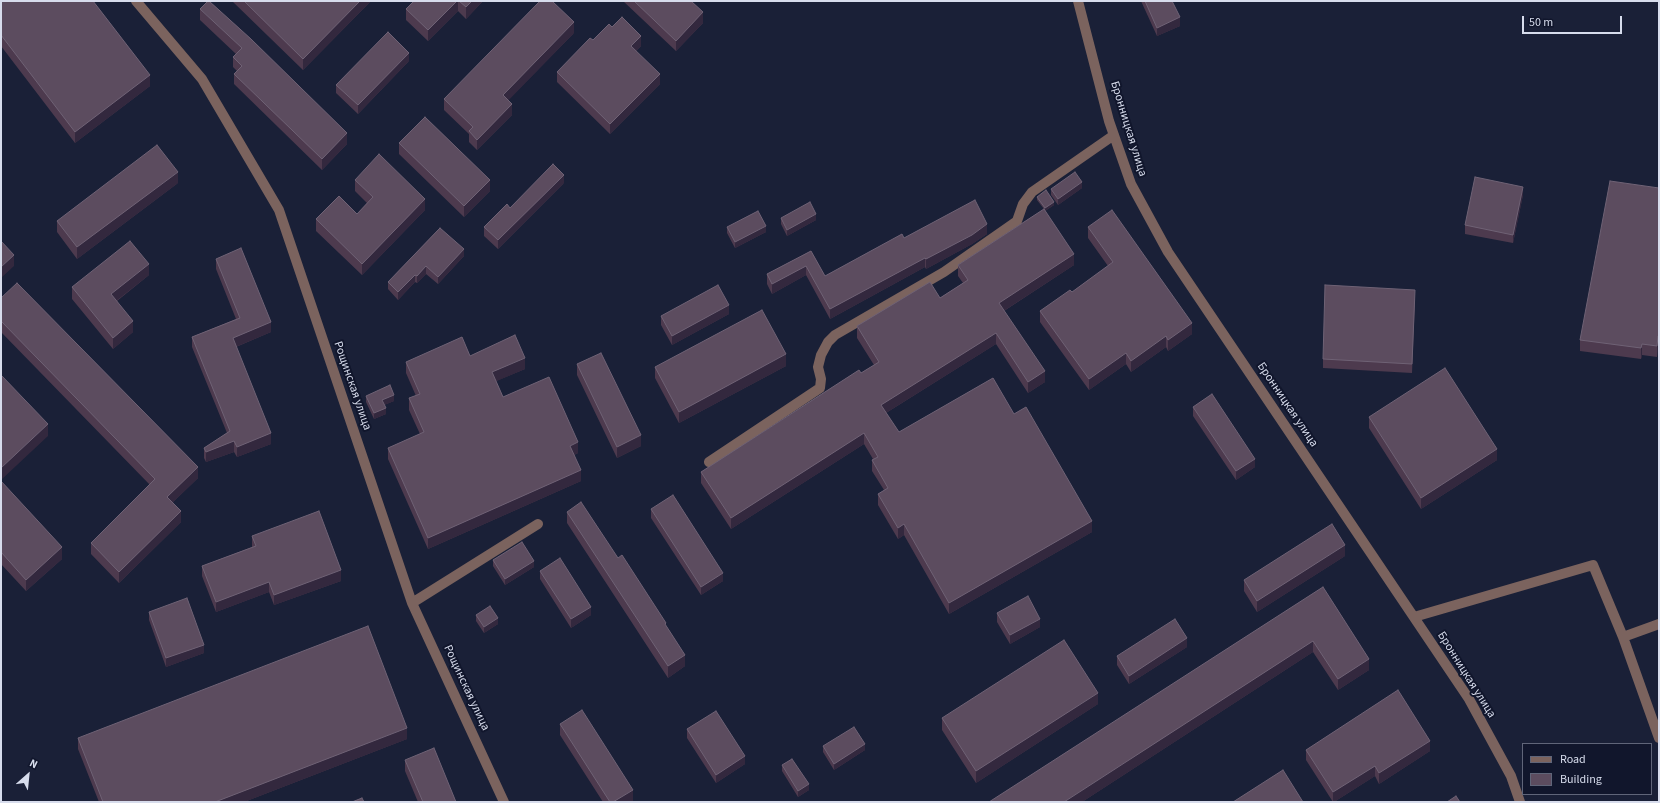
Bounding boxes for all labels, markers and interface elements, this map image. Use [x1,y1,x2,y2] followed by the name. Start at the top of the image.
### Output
[1524,8,1624,34] scale bar
[1529,14,1553,31] text: 50 m
[1107,80,1149,178] street label: Бронницкая улица
[330,340,374,432] street label: Рощинская улица
[1253,360,1321,450] street label: Бронницкая улица
[1434,629,1498,721] street label: Бронницкая улица
[440,643,492,733] street label: Рощинская улица
[1522,743,1652,795] legend
[1560,751,1586,768] text: Road
[8,755,48,795] north arrow
[27,756,40,772] text: N
[1560,771,1602,788] text: Building

